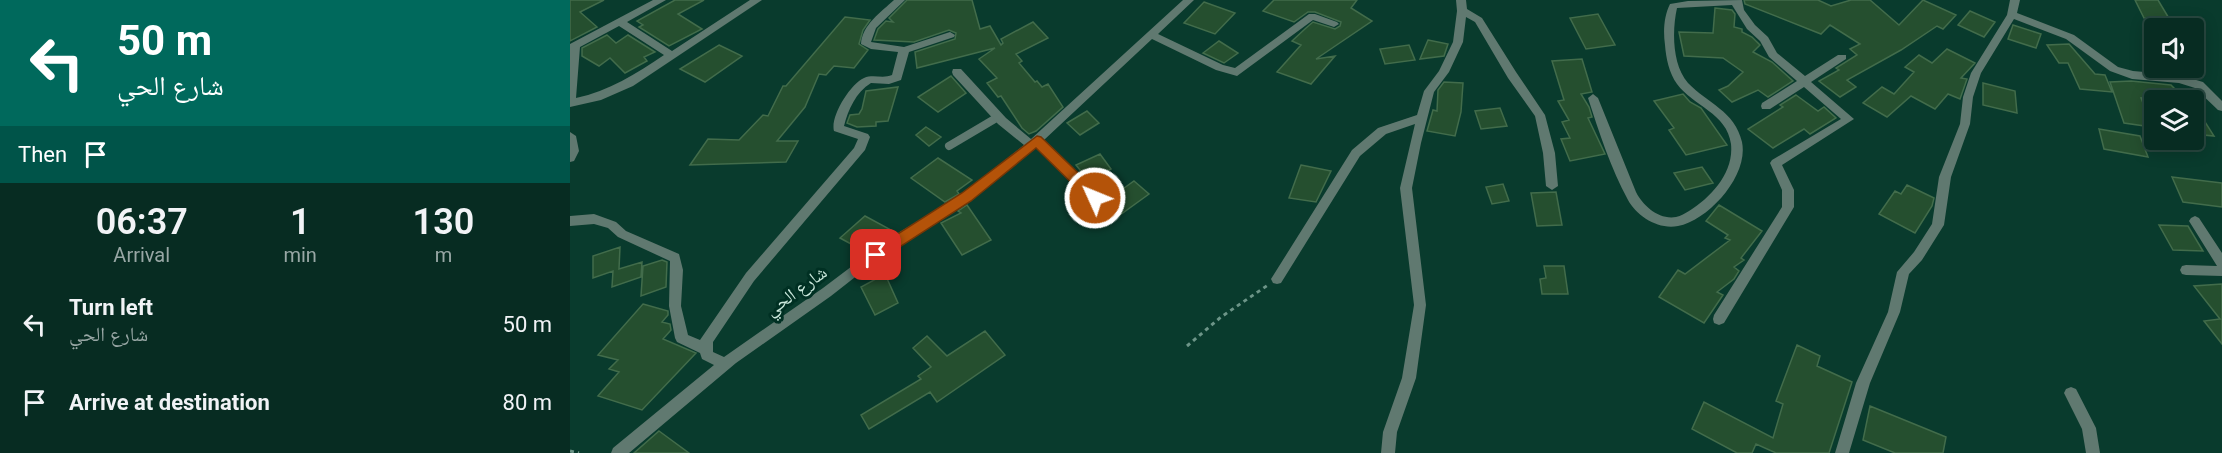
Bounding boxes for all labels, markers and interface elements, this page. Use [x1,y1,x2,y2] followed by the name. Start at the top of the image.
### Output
[117,16,212,65] text: 50 m
[2144,18,2204,150] map controls
[2144,18,2204,78] button: sound
[18,24,96,102] icon: left
[117,70,224,102] text: شارع الحي
[2144,90,2204,150] button: layers
[79,138,112,171] icon: arrive
[18,142,67,167] text: Then
[1063,166,1127,230] position arrow
[96,201,188,243] text: 06:37
[290,201,310,243] text: 1
[413,201,474,243] text: 130
[850,229,901,280] pin
[859,238,892,271] icon: arrive
[113,243,170,267] text: Arrival
[283,243,317,267] text: min
[435,243,452,267] text: m
[761,261,833,324] street label: شارع الحي
[69,295,153,320] text: Turn left
[18,308,51,341] icon: left
[503,312,552,337] text: 50 m
[69,322,148,346] text: شارع الحي
[18,386,51,419] icon: arrive
[69,390,270,415] text: Arrive at destination
[503,390,552,415] text: 80 m

